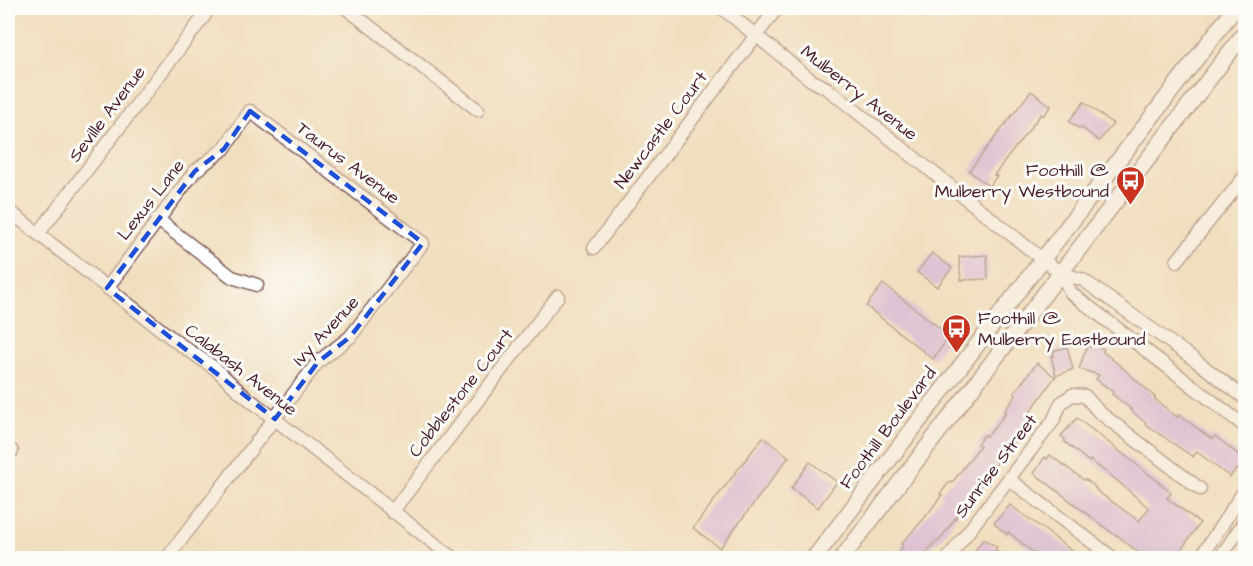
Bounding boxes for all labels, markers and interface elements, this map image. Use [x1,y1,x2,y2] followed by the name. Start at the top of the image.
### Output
[795,39,923,148] street label: Mulberry Avenue
[63,61,152,167] street label: Seville Avenue
[608,65,714,194] street label: Newcastle Court
[291,116,405,210] street label: Taurus Avenue
[111,154,191,246] street label: Lexus Lane
[935,158,1109,205] place label: Foothill @ Mulberry Westbound
[1114,164,1146,206] bus stop icon: Foothill @ Mulberry Westbound
[287,290,366,372] street label: Ivy Avenue
[978,306,1145,353] place label: Foothill @ Mulberry Eastbound
[941,312,973,354] bus stop icon: Foothill @ Mulberry Eastbound
[179,318,303,422] street label: Calabash Avenue
[403,323,520,463] street label: Cobblestone Court
[834,362,942,494] street label: Foothill Boulevard
[949,408,1044,523] street label: Sunrise Street

